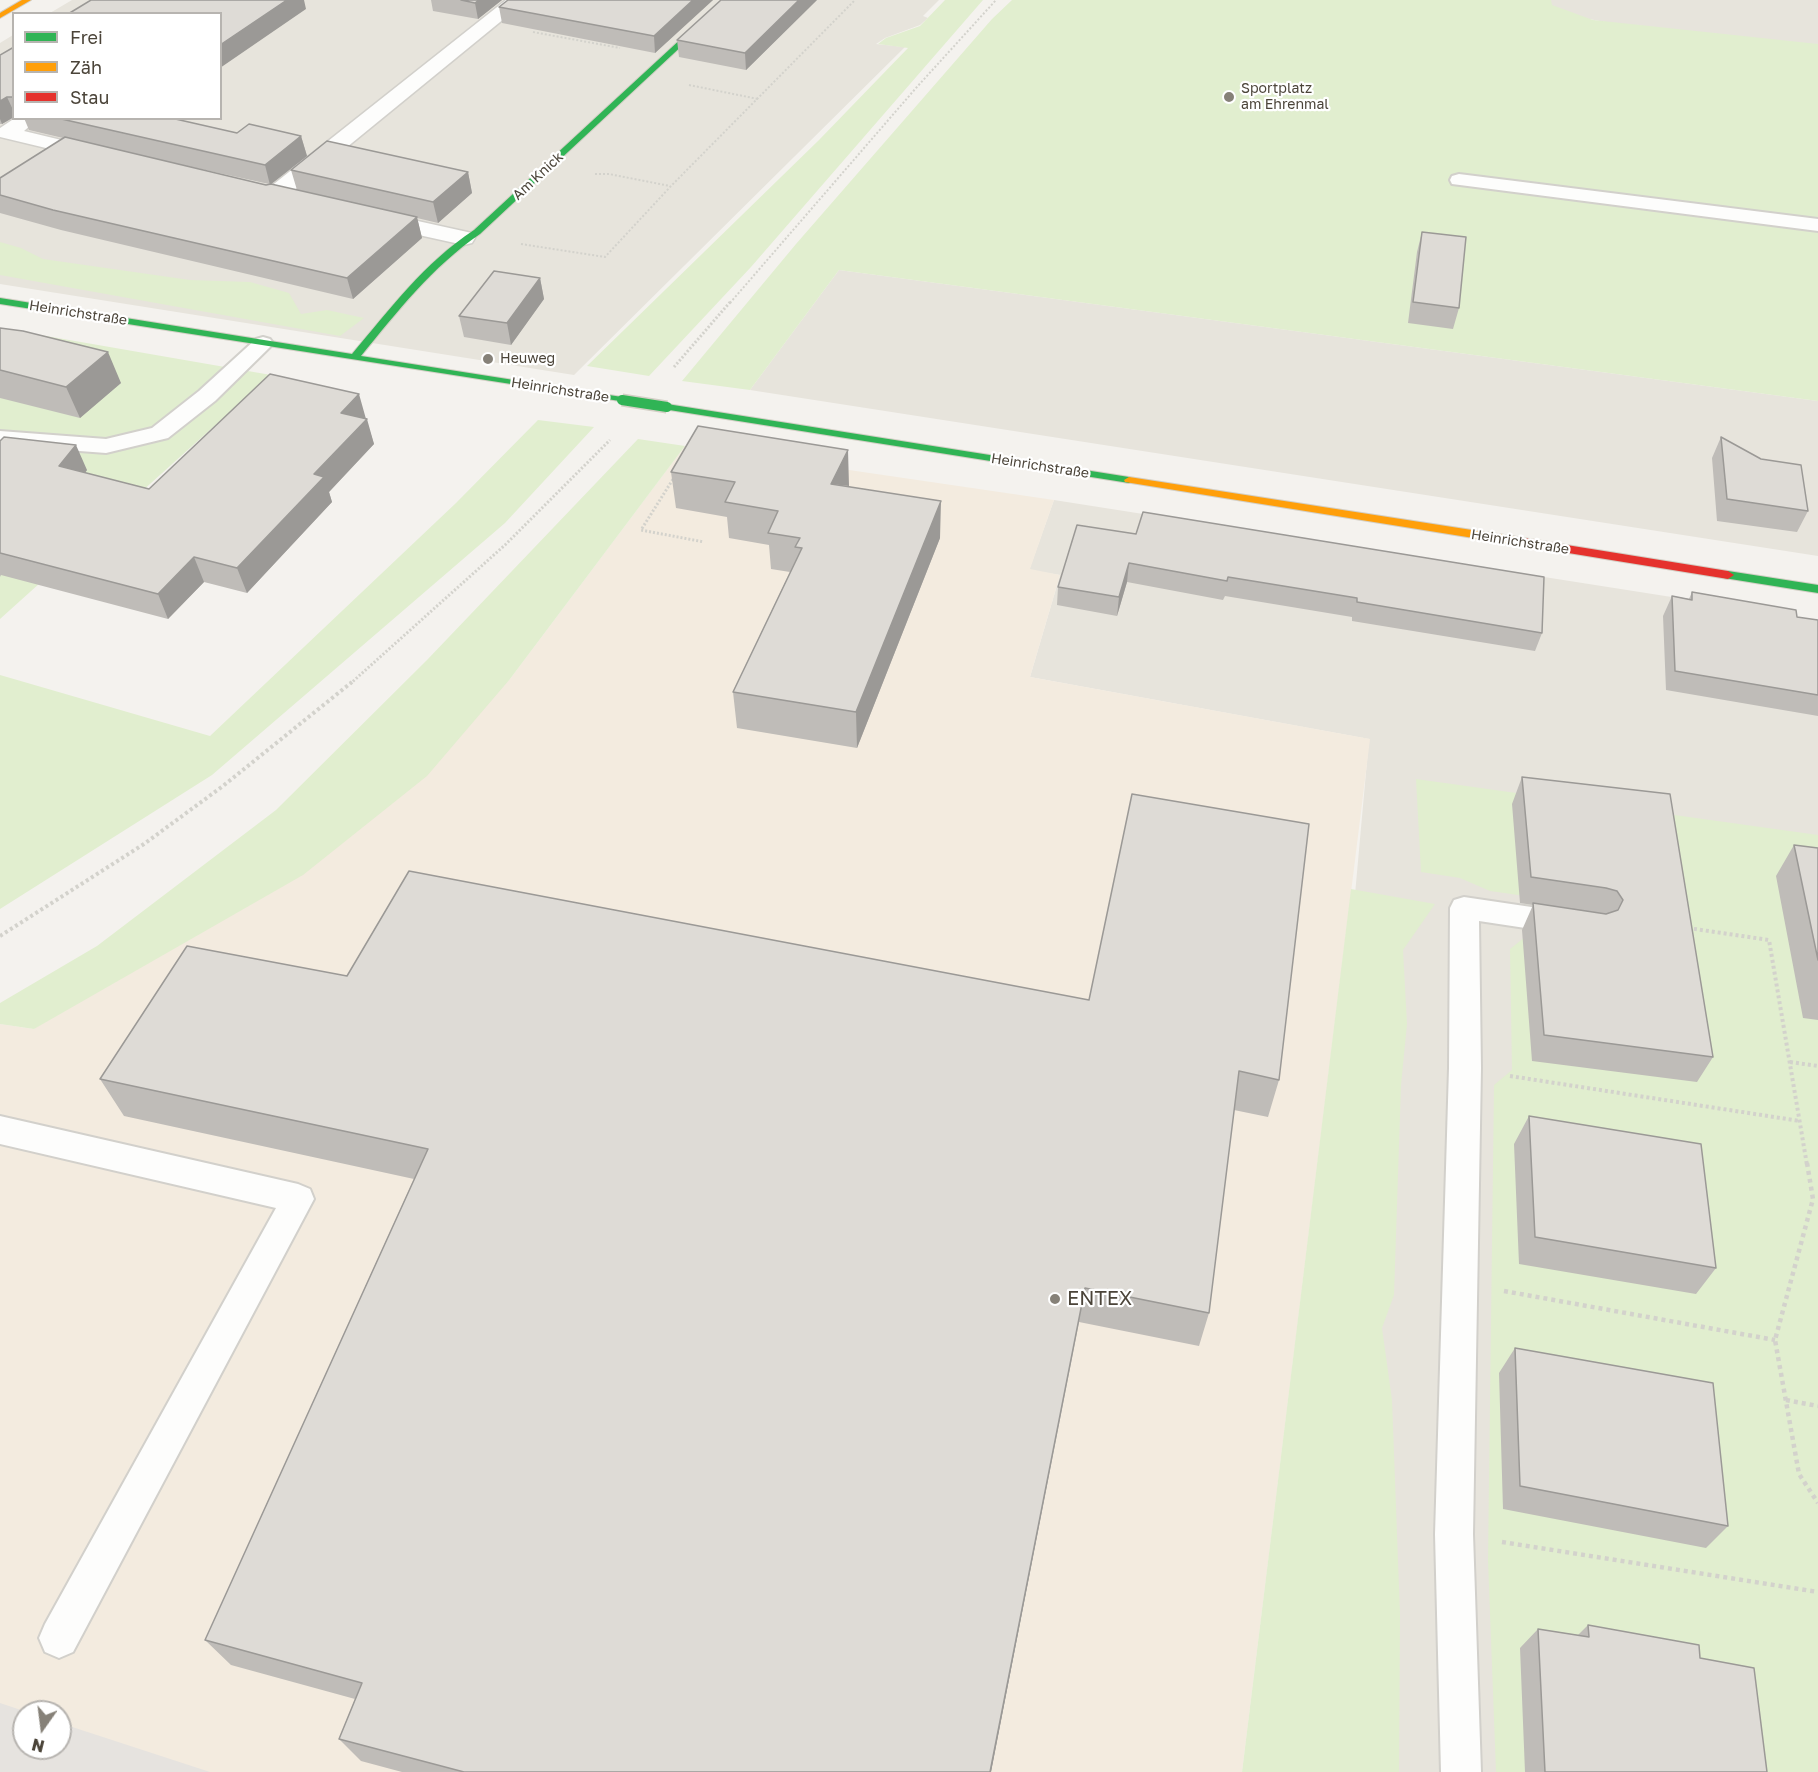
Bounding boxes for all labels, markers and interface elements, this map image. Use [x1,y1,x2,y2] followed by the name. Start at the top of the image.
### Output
[12,12,222,120] legend
[70,26,103,48] text: Frei
[70,56,102,78] text: Zäh
[1241,81,1329,114] place label: Sportplatz am Ehrenmal
[70,86,109,108] text: Stau
[1222,90,1236,104] marker: Sportplatz am Ehrenmal
[509,148,567,204] street label: Am Knick
[28,297,128,329] street label: Heinrichstraße
[500,351,555,367] place label: Heuweg
[481,352,495,366] marker: Heuweg
[510,374,610,406] street label: Heinrichstraße
[990,450,1090,482] street label: Heinrichstraße
[1470,526,1570,558] street label: Heinrichstraße
[1067,1287,1132,1311] place label: ENTEX
[1048,1292,1062,1306] marker: ENTEX
[12,1700,72,1760] north arrow
[30,1734,46,1757] text: N

